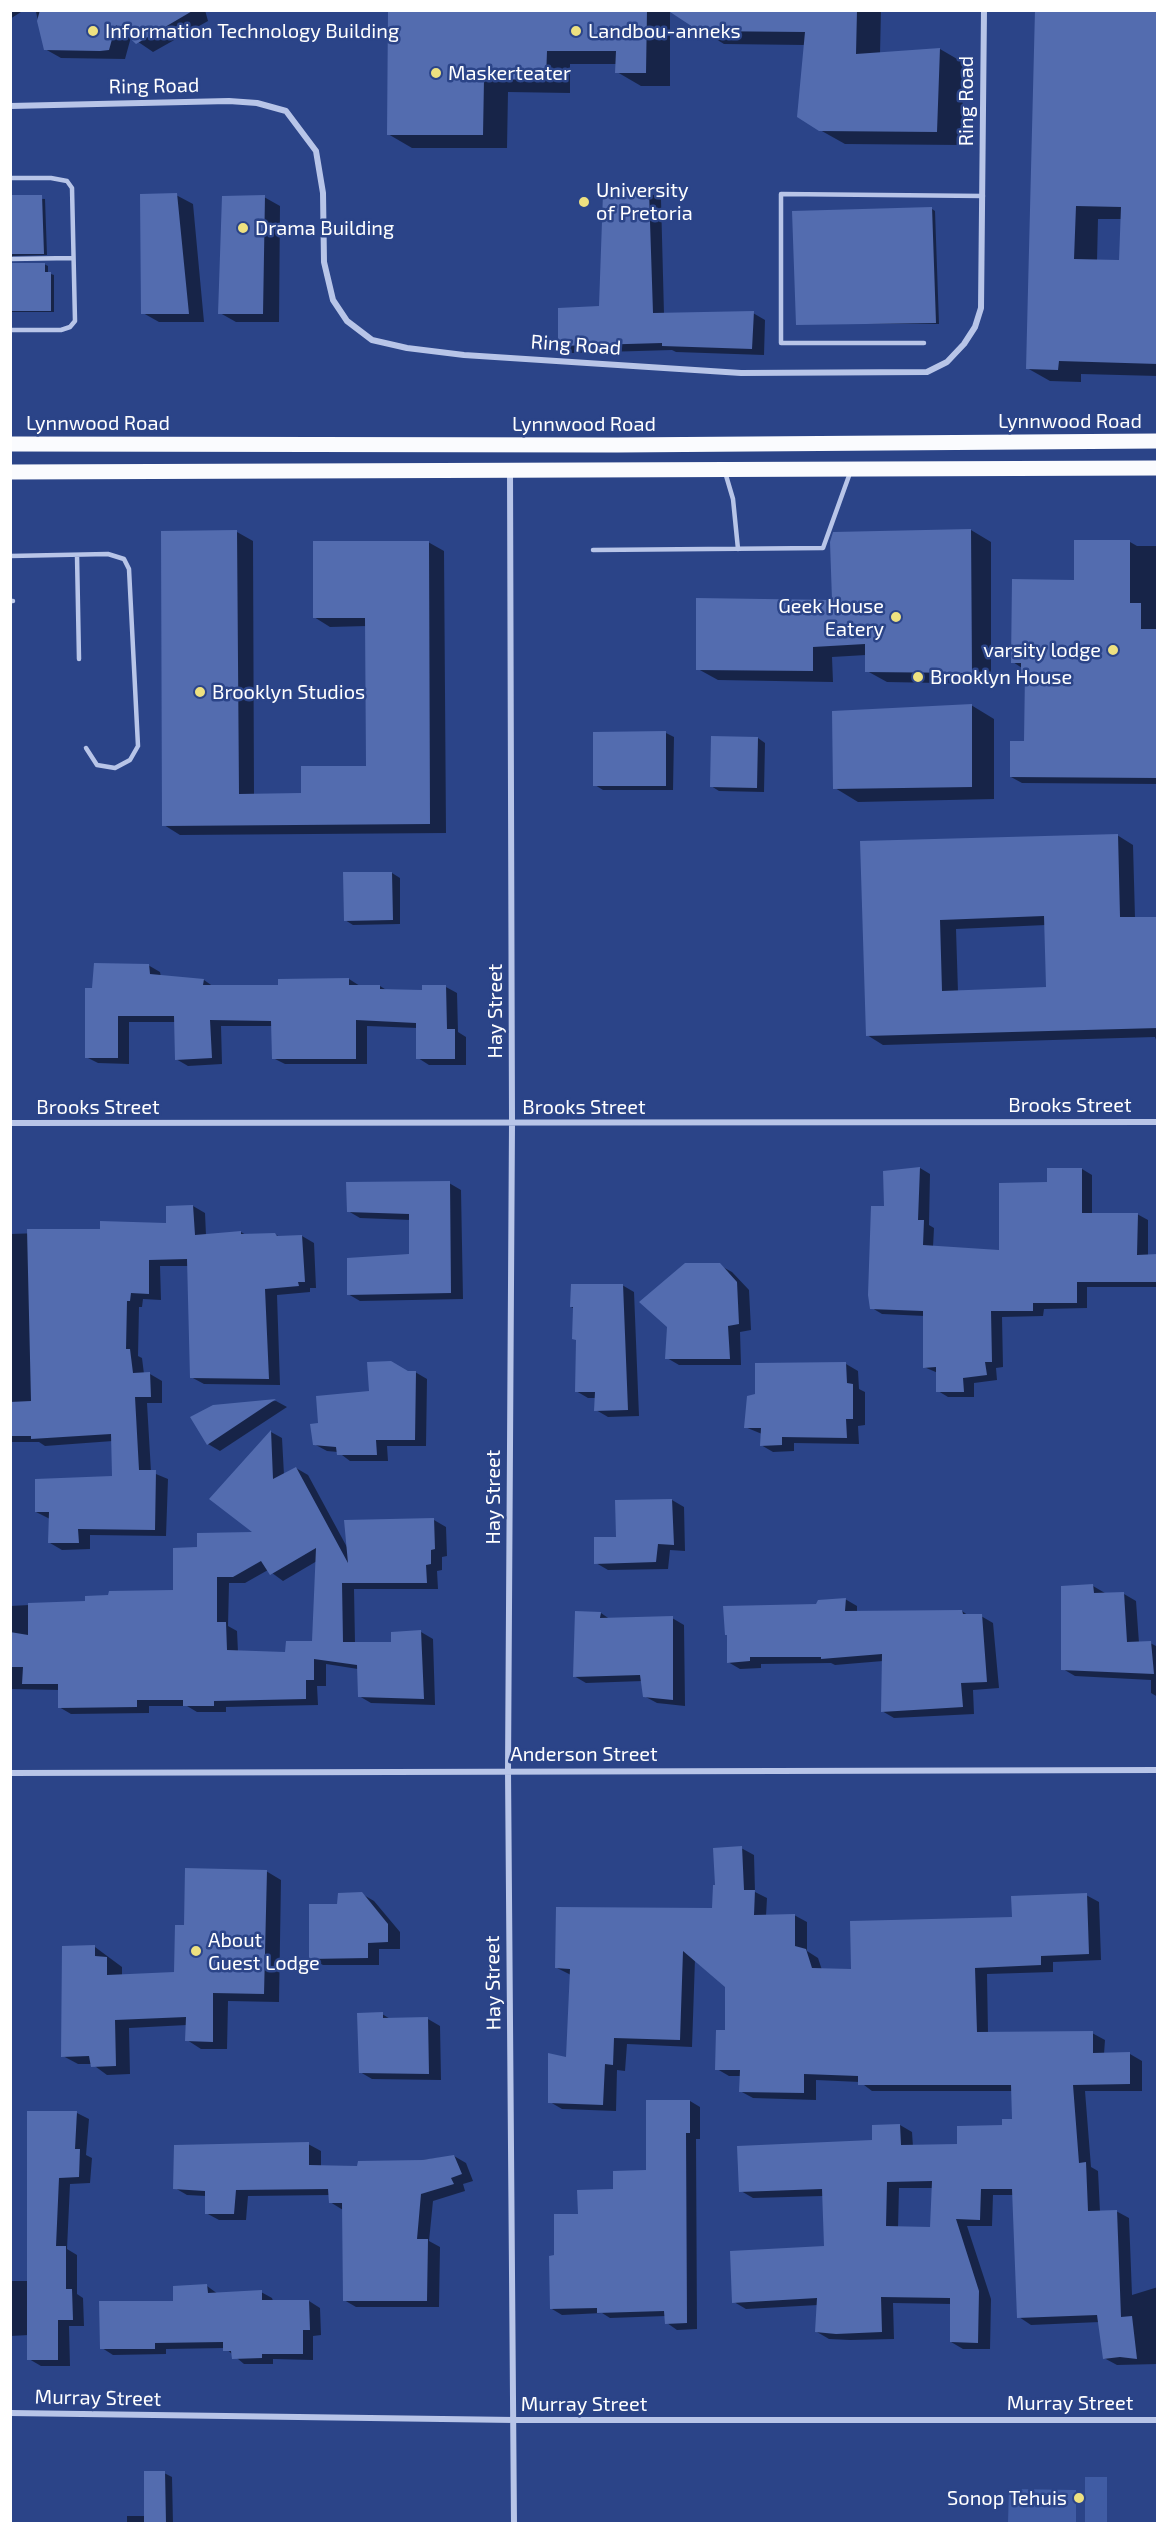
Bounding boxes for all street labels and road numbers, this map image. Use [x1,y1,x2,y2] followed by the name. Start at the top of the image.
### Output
[954,56,978,146] street label: Ring Road
[108,73,200,99] street label: Ring Road
[530,330,622,360] street label: Ring Road
[998,409,1142,433] street label: Lynnwood Road
[26,411,170,435] street label: Lynnwood Road
[512,412,656,436] street label: Lynnwood Road
[483,964,507,1058] street label: Hay Street
[1008,1093,1132,1117] street label: Brooks Street
[36,1095,160,1119] street label: Brooks Street
[522,1095,646,1119] street label: Brooks Street
[481,1450,505,1544] street label: Hay Street
[510,1742,658,1766] street label: Anderson Street
[480,1935,506,2031] street label: Hay Street
[35,2385,161,2411] street label: Murray Street
[1007,2391,1133,2415] street label: Murray Street
[521,2392,647,2416] street label: Murray Street

